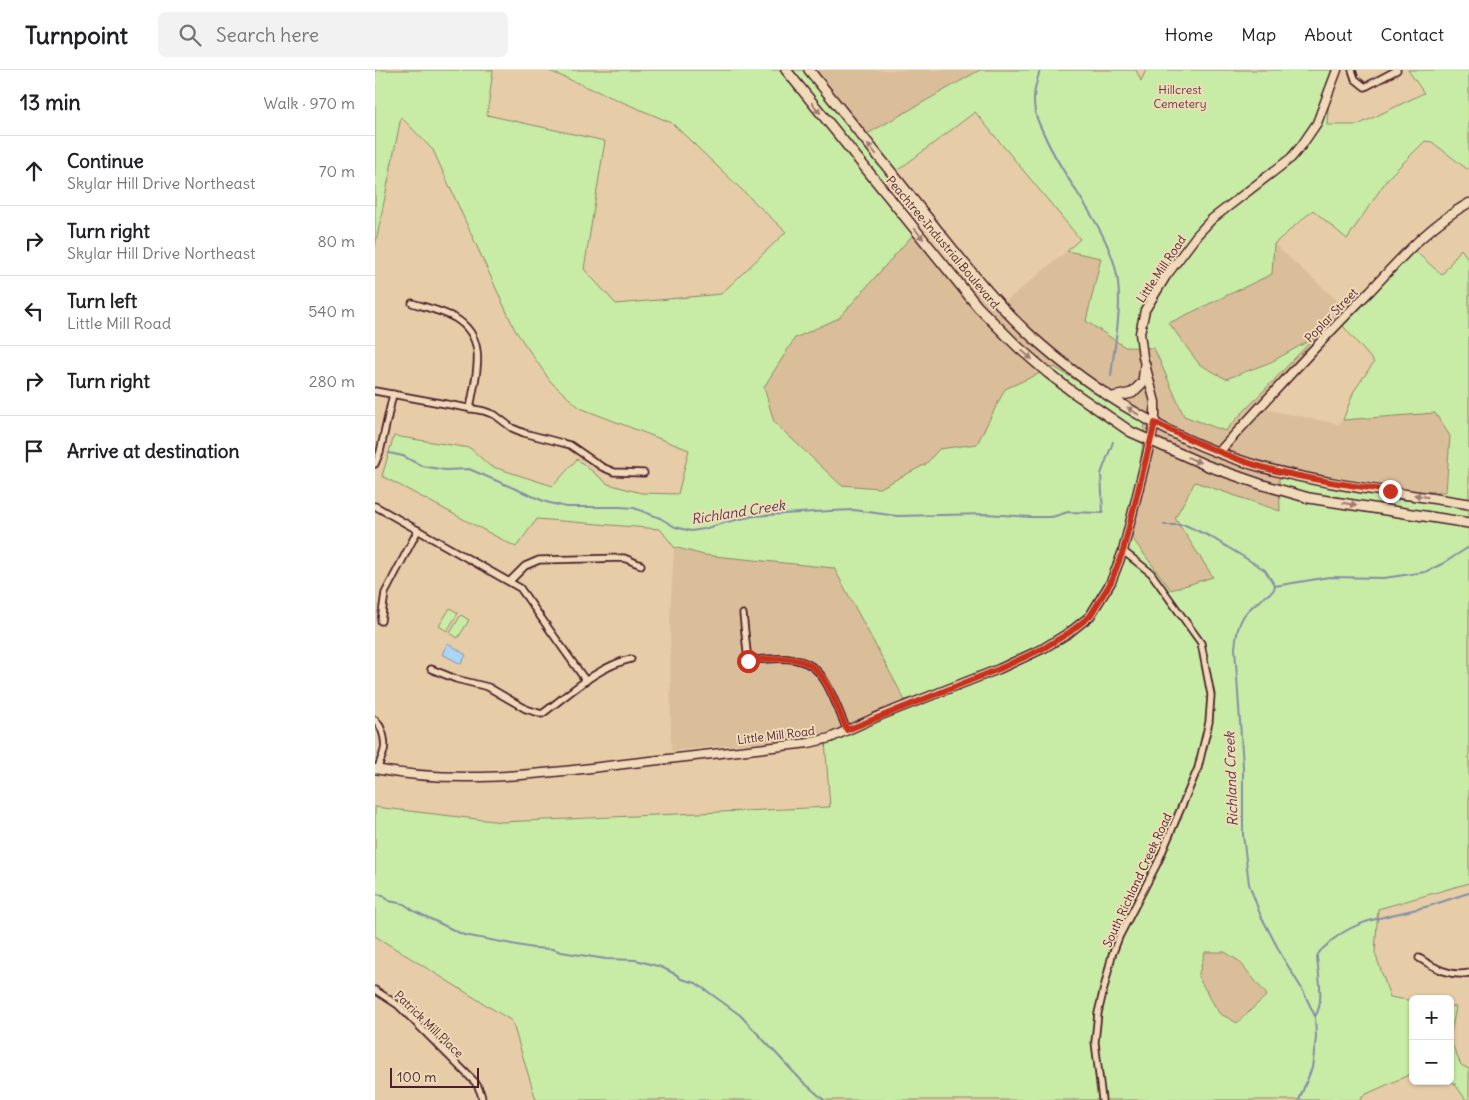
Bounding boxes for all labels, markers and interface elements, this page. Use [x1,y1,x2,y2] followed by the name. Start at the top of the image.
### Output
[158,12,508,57] search box
[25,20,128,50] text: Turnpoint
[176,21,204,49] icon: search
[216,23,319,47] text: Search here
[1165,23,1213,46] text: Home
[1241,23,1276,46] text: Map
[1304,23,1352,46] text: About
[1380,23,1444,46] text: Contact
[1153,82,1207,111] park label: Hillcrest Cemetery
[20,89,81,116] text: 13 min
[264,93,355,113] text: Walk · 970 m
[811,101,822,114] one-way arrow
[867,143,878,156] one-way arrow
[67,149,144,173] text: Continue
[20,157,48,185] icon: ahead
[319,161,355,181] text: 70 m
[67,173,255,193] text: Skylar Hill Drive Northeast
[883,173,1003,311] street label: Peachtree Industrial Boulevard
[67,219,150,243] text: Turn right
[20,227,48,255] icon: right
[913,227,924,240] one-way arrow
[317,231,355,251] text: 80 m
[1133,232,1189,306] street label: Little Mill Road
[67,243,255,263] text: Skylar Hill Drive Northeast
[1301,285,1361,345] street label: Poplar Street
[67,289,137,313] text: Turn left
[20,297,48,325] icon: left
[308,301,355,321] text: 540 m
[67,313,171,333] text: Little Mill Road
[1020,349,1032,361] one-way arrow
[20,367,48,395] icon: right
[67,369,150,393] text: Turn right
[309,371,355,391] text: 280 m
[1127,406,1140,415] one-way arrow
[20,437,48,465] icon: arrive
[67,439,240,463] text: Arrive at destination
[1187,456,1201,464] one-way arrow
[1379,480,1402,503] route end
[1413,492,1429,500] one-way arrow
[690,496,787,528] water label: Richland Creek
[1343,500,1359,508] one-way arrow
[737,650,760,673] route start
[736,723,816,747] street label: Little Mill Road
[1220,731,1242,827] water label: Richland Creek
[1099,810,1175,950] street label: South Richland Creek Road
[391,987,467,1061] street label: Patrick Mill Place
[1409,995,1454,1085] map controls
[1409,995,1454,1040] button: +
[1409,1040,1454,1085] button: −
[390,1065,479,1088] scale bar
[397,1068,437,1086] text: 100 m

